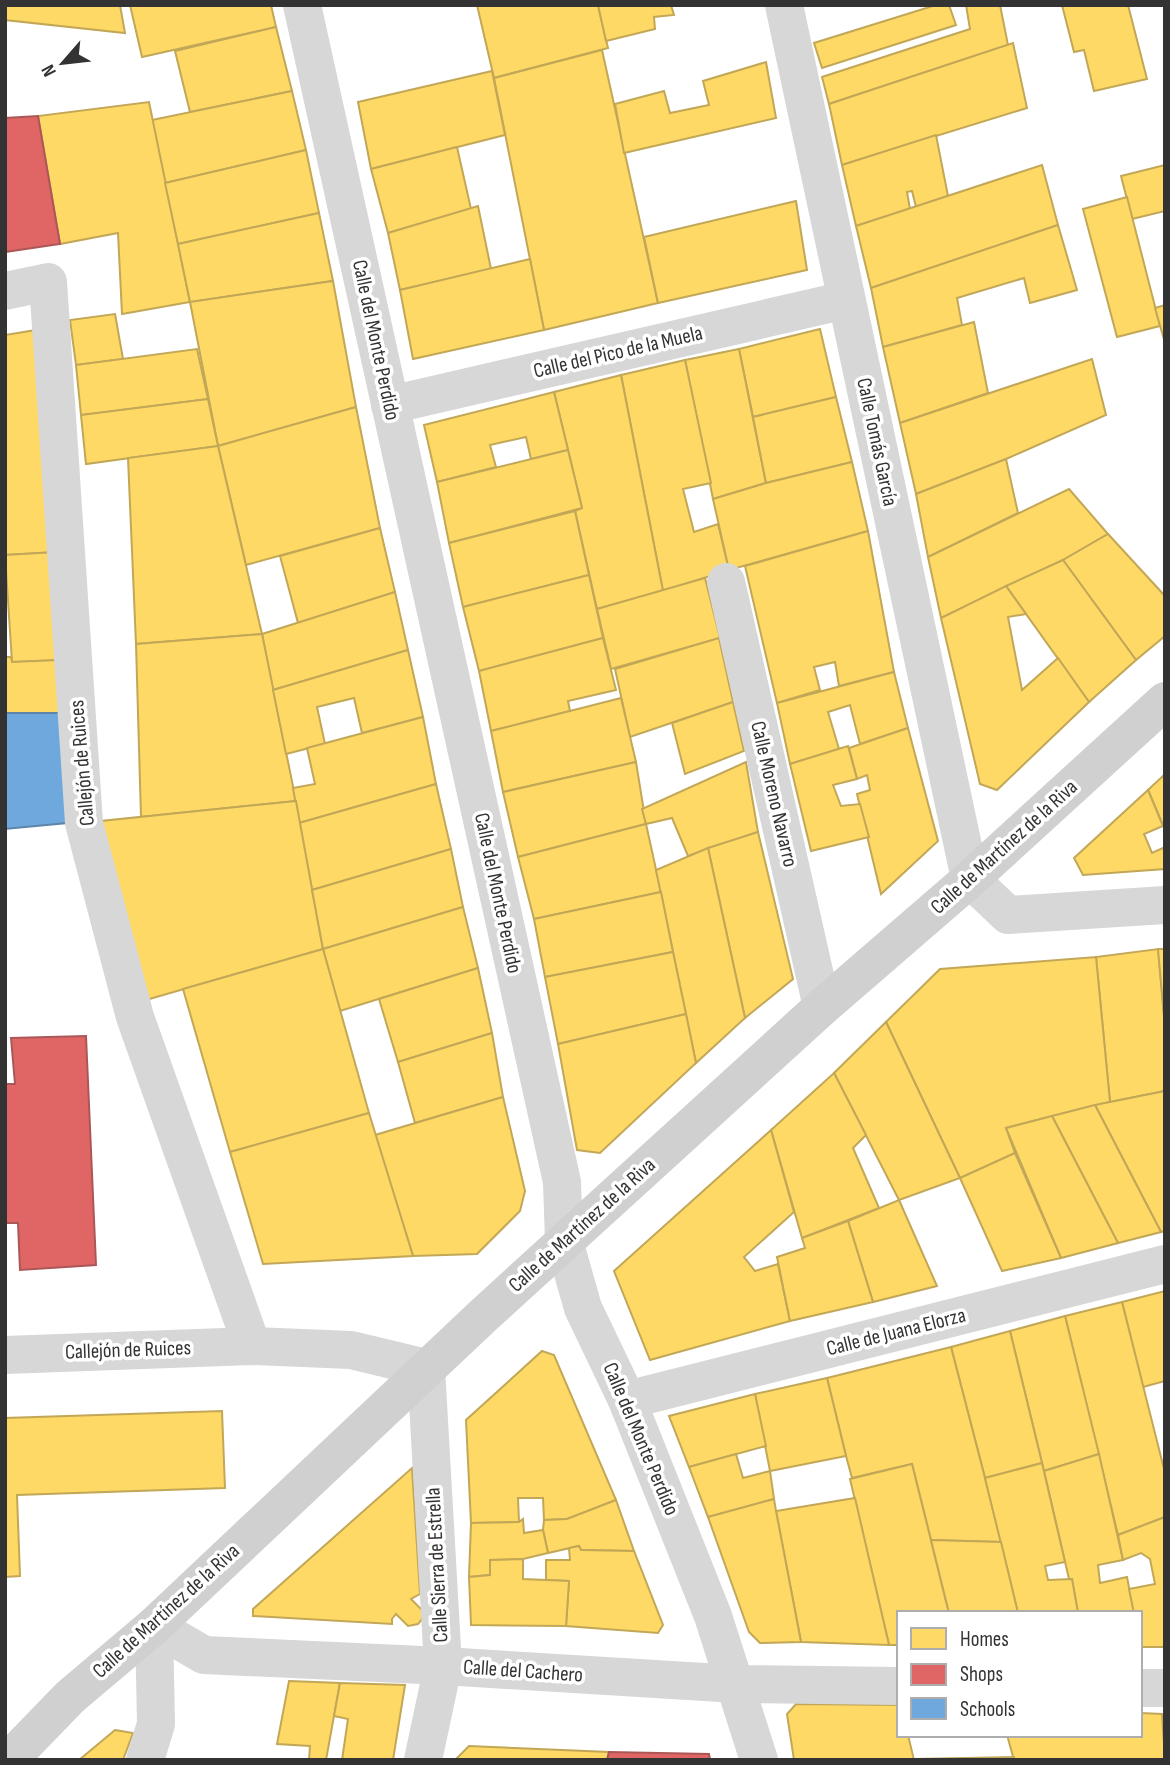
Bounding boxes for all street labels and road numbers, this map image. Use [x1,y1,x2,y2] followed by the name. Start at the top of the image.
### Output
[347,257,405,423] street label: Calle del Monte Perdido
[531,320,705,384] street label: Calle del Pico de la Muela
[851,376,903,508] street label: Calle Tomás García
[64,699,100,827] street label: Callejón de Ruices
[745,719,803,869] street label: Calle Moreno Navarro
[925,775,1083,919] street label: Calle de Martínez de la Riva
[469,810,527,976] street label: Calle del Monte Perdido
[503,1153,661,1297] street label: Calle de Martínez de la Riva
[824,1303,968,1361] street label: Calle de Juana Elorza
[65,1335,191,1365] street label: Callejón de Ruices
[598,1359,684,1519] street label: Calle del Monte Perdido
[420,1487,454,1643] street label: Calle Sierra de Estrella
[87,1539,245,1683] street label: Calle de Martínez de la Riva
[462,1654,584,1688] street label: Calle del Cachero

